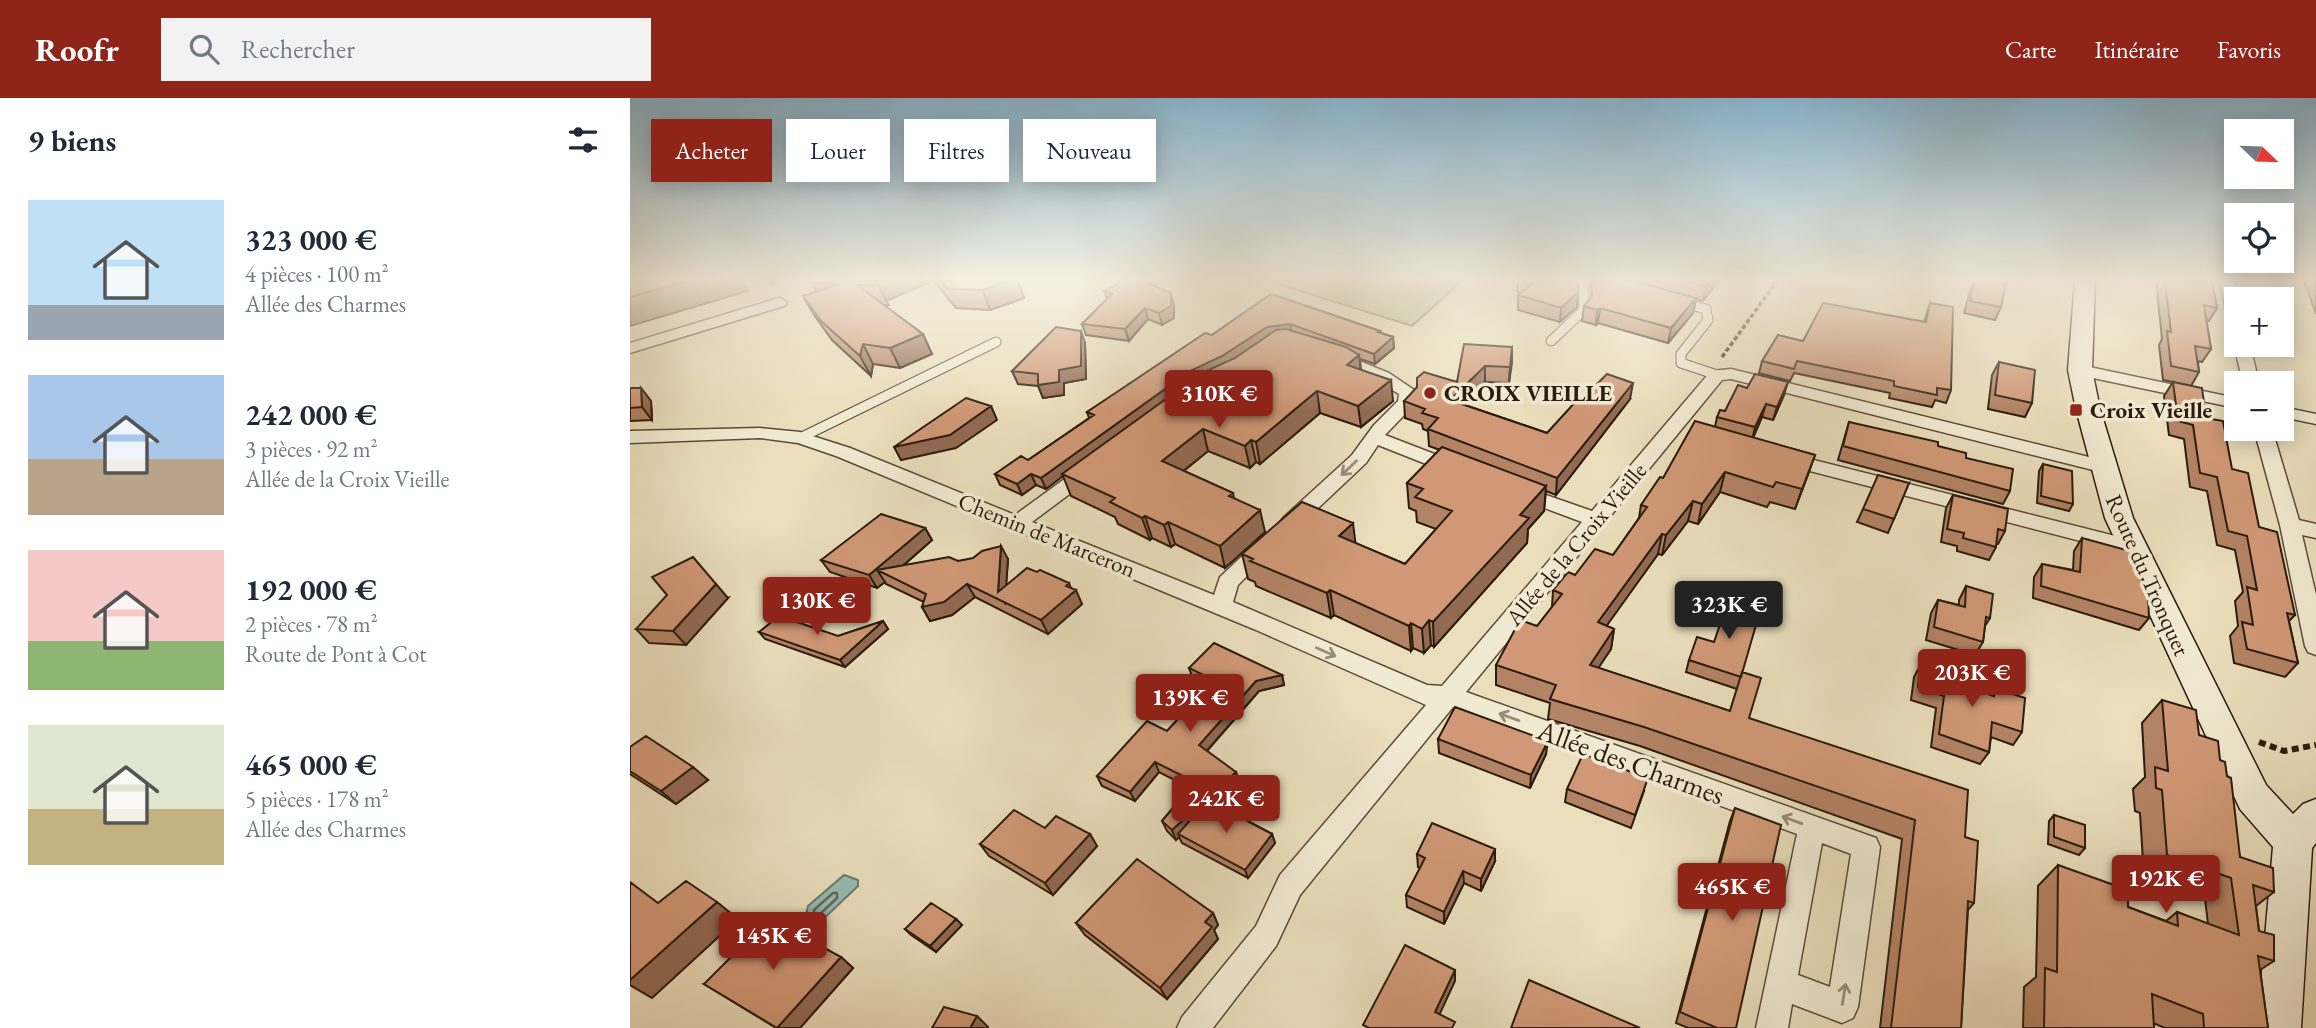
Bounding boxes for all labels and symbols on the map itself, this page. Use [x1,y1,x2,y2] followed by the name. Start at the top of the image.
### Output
[2224,119,2294,189] north arrow
[1162,370,1276,430] pin: 310K €
[1444,378,1612,408] place label: CROIX VIEILLE
[1422,385,1438,401] marker: CROIX VIEILLE
[2090,395,2212,425] place label: Croix Vieille
[2068,402,2084,418] marker: Croix Vieille
[1498,456,1653,633] street label: Allée de la Croix Vieille
[1341,459,1358,476] one-way arrow
[954,486,1140,584] street label: Chemin de Marceron
[2099,490,2197,661] street label: Route du Tronquet
[760,578,874,637] pin: 130K €
[1672,582,1786,641] pin: 323K €
[1315,646,1337,659] one-way arrow
[1915,650,2029,709] pin: 203K €
[1133,674,1247,734] pin: 139K €
[1498,710,1520,723] one-way arrow
[1532,711,1729,812] street label: Allée des Charmes
[1169,776,1283,835] pin: 242K €
[1781,813,1803,825] one-way arrow
[2109,856,2223,915] pin: 192K €
[1675,864,1789,923] pin: 465K €
[716,912,830,972] pin: 145K €
[1838,983,1851,1005] one-way arrow

